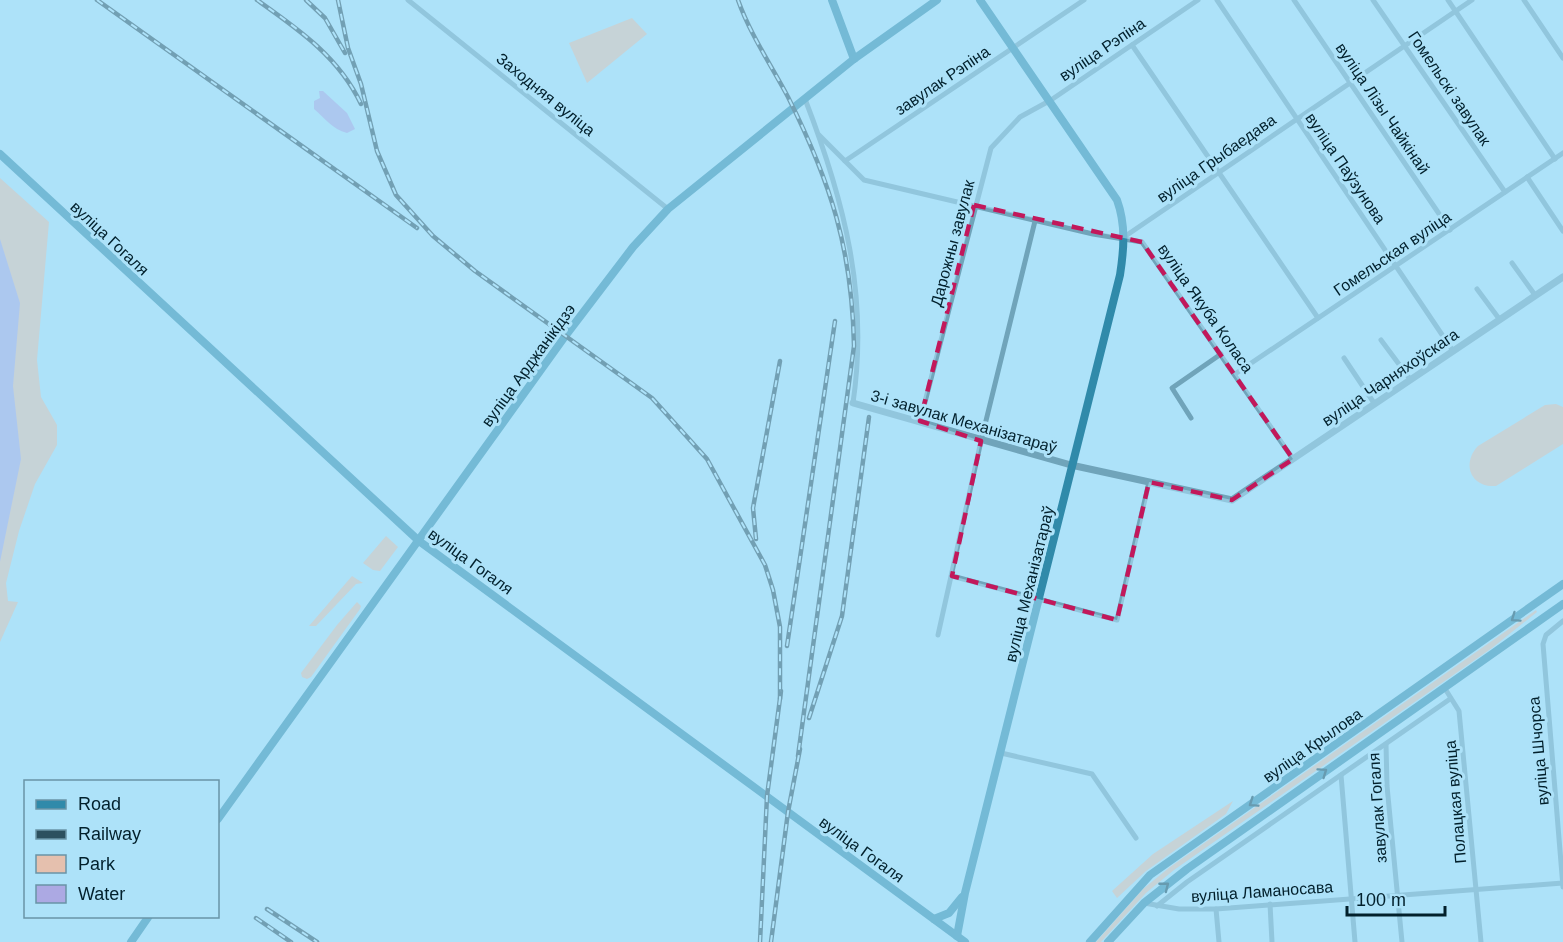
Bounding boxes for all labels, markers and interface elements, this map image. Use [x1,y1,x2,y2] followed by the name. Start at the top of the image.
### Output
[1056,14,1148,84] street label: вуліца Рэпіна
[1405,28,1495,149] street label: Гомельскі завулак
[1332,40,1433,177] street label: вуліца Лізы Чайкінай
[892,43,993,118] street label: завулак Рэпіна
[493,50,598,139] street label: Заходняя вуліца
[1302,110,1389,227] street label: вуліца Паўзунова
[1154,111,1279,206] street label: вуліца Грыбаедава
[927,177,978,308] street label: Дарожны завулак
[67,198,152,279] street label: вуліца Гогаля
[1330,208,1454,299] street label: Гомельская вуліца
[1155,241,1257,376] street label: вуліца Якуба Коласа
[478,301,579,430] street label: вуліца Арджанікідзэ
[1319,325,1462,429] street label: вуліца Чарняхоўскага
[869,387,1059,456] street label: 3-і завулак Механізатараў
[1002,504,1057,664] street label: вуліца Механізатараў
[425,525,516,598] street label: вуліца Гогаля
[1511,611,1522,622] one-way arrow
[1525,696,1552,806] street label: вуліца Шчорса
[1260,705,1365,786] street label: вуліца Крылова
[1442,740,1469,864] street label: Полацкая вуліца
[1365,752,1390,864] street label: завулак Гогаля
[1316,769,1327,780] one-way arrow
[24,780,219,918] legend
[78,794,121,814] text: Road
[1248,796,1259,807] one-way arrow
[816,813,907,886] street label: вуліца Гогаля
[78,824,141,844] text: Railway
[78,854,116,874] text: Park
[1190,878,1334,905] street label: вуліца Ламаносава
[1347,879,1444,917] scale bar
[1158,883,1169,894] one-way arrow
[78,884,125,904] text: Water
[1356,890,1406,910] text: 100 m

